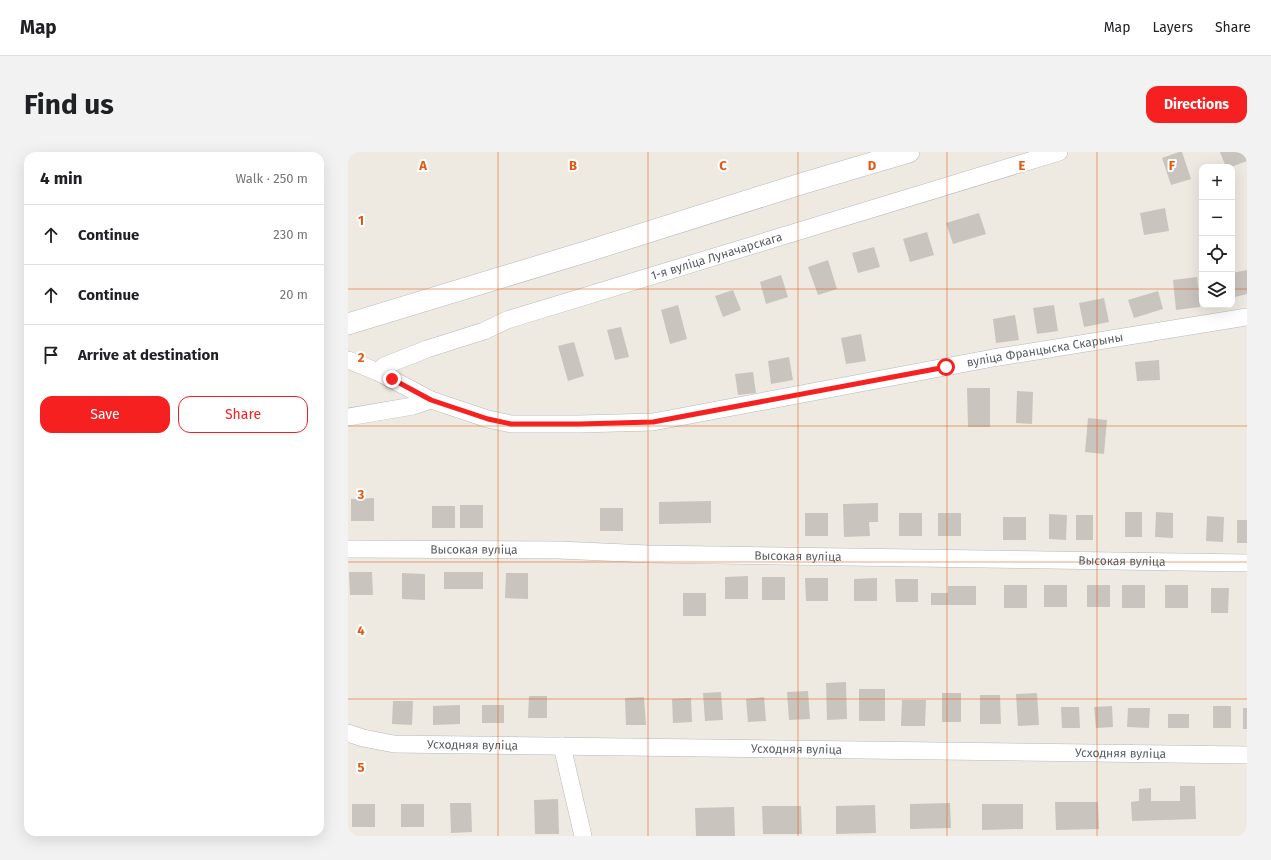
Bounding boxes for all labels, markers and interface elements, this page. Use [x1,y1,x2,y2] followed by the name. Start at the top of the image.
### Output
[20,16,57,39] text: Map
[1104,19,1130,36] text: Map
[1152,19,1193,36] text: Layers
[1215,19,1251,36] text: Share
[1146,86,1247,123] button: Directions
[24,88,114,121] text: Find us
[418,158,427,173] text: A
[569,158,577,173] text: B
[719,158,727,173] text: C
[868,158,877,173] text: D
[1019,158,1026,173] text: E
[1169,158,1176,173] text: F
[1199,164,1235,308] map controls
[1199,164,1235,200] button: +
[40,168,83,189] text: 4 min
[235,171,308,186] text: Walk · 250 m
[1199,200,1235,236] button: −
[358,213,364,228] text: 1
[40,224,62,246] icon: ahead
[78,226,139,244] text: Continue
[273,227,308,242] text: 230 m
[649,230,784,283] street label: 1-я вуліца Луначарскага
[1199,236,1235,272] button: locate
[1199,272,1235,308] button: layers
[40,284,62,306] icon: ahead
[78,286,139,304] text: Continue
[280,287,308,302] text: 20 m
[965,330,1124,370] street label: вуліца Францыска Скарыны
[40,344,62,366] icon: arrive
[78,346,219,364] text: Arrive at destination
[358,350,365,365] text: 2
[937,358,955,376] route start
[383,370,401,388] route end
[40,396,170,433] button: Save
[178,396,308,433] button: Share
[357,487,365,502] text: 3
[430,542,518,557] street label: Высокая вуліца
[754,549,842,564] street label: Высокая вуліца
[1078,553,1166,569] street label: Высокая вуліца
[357,623,365,638] text: 4
[427,737,518,753] street label: Усходняя вуліца
[751,742,842,757] street label: Усходняя вуліца
[1075,746,1166,761] street label: Усходняя вуліца
[358,760,365,775] text: 5

